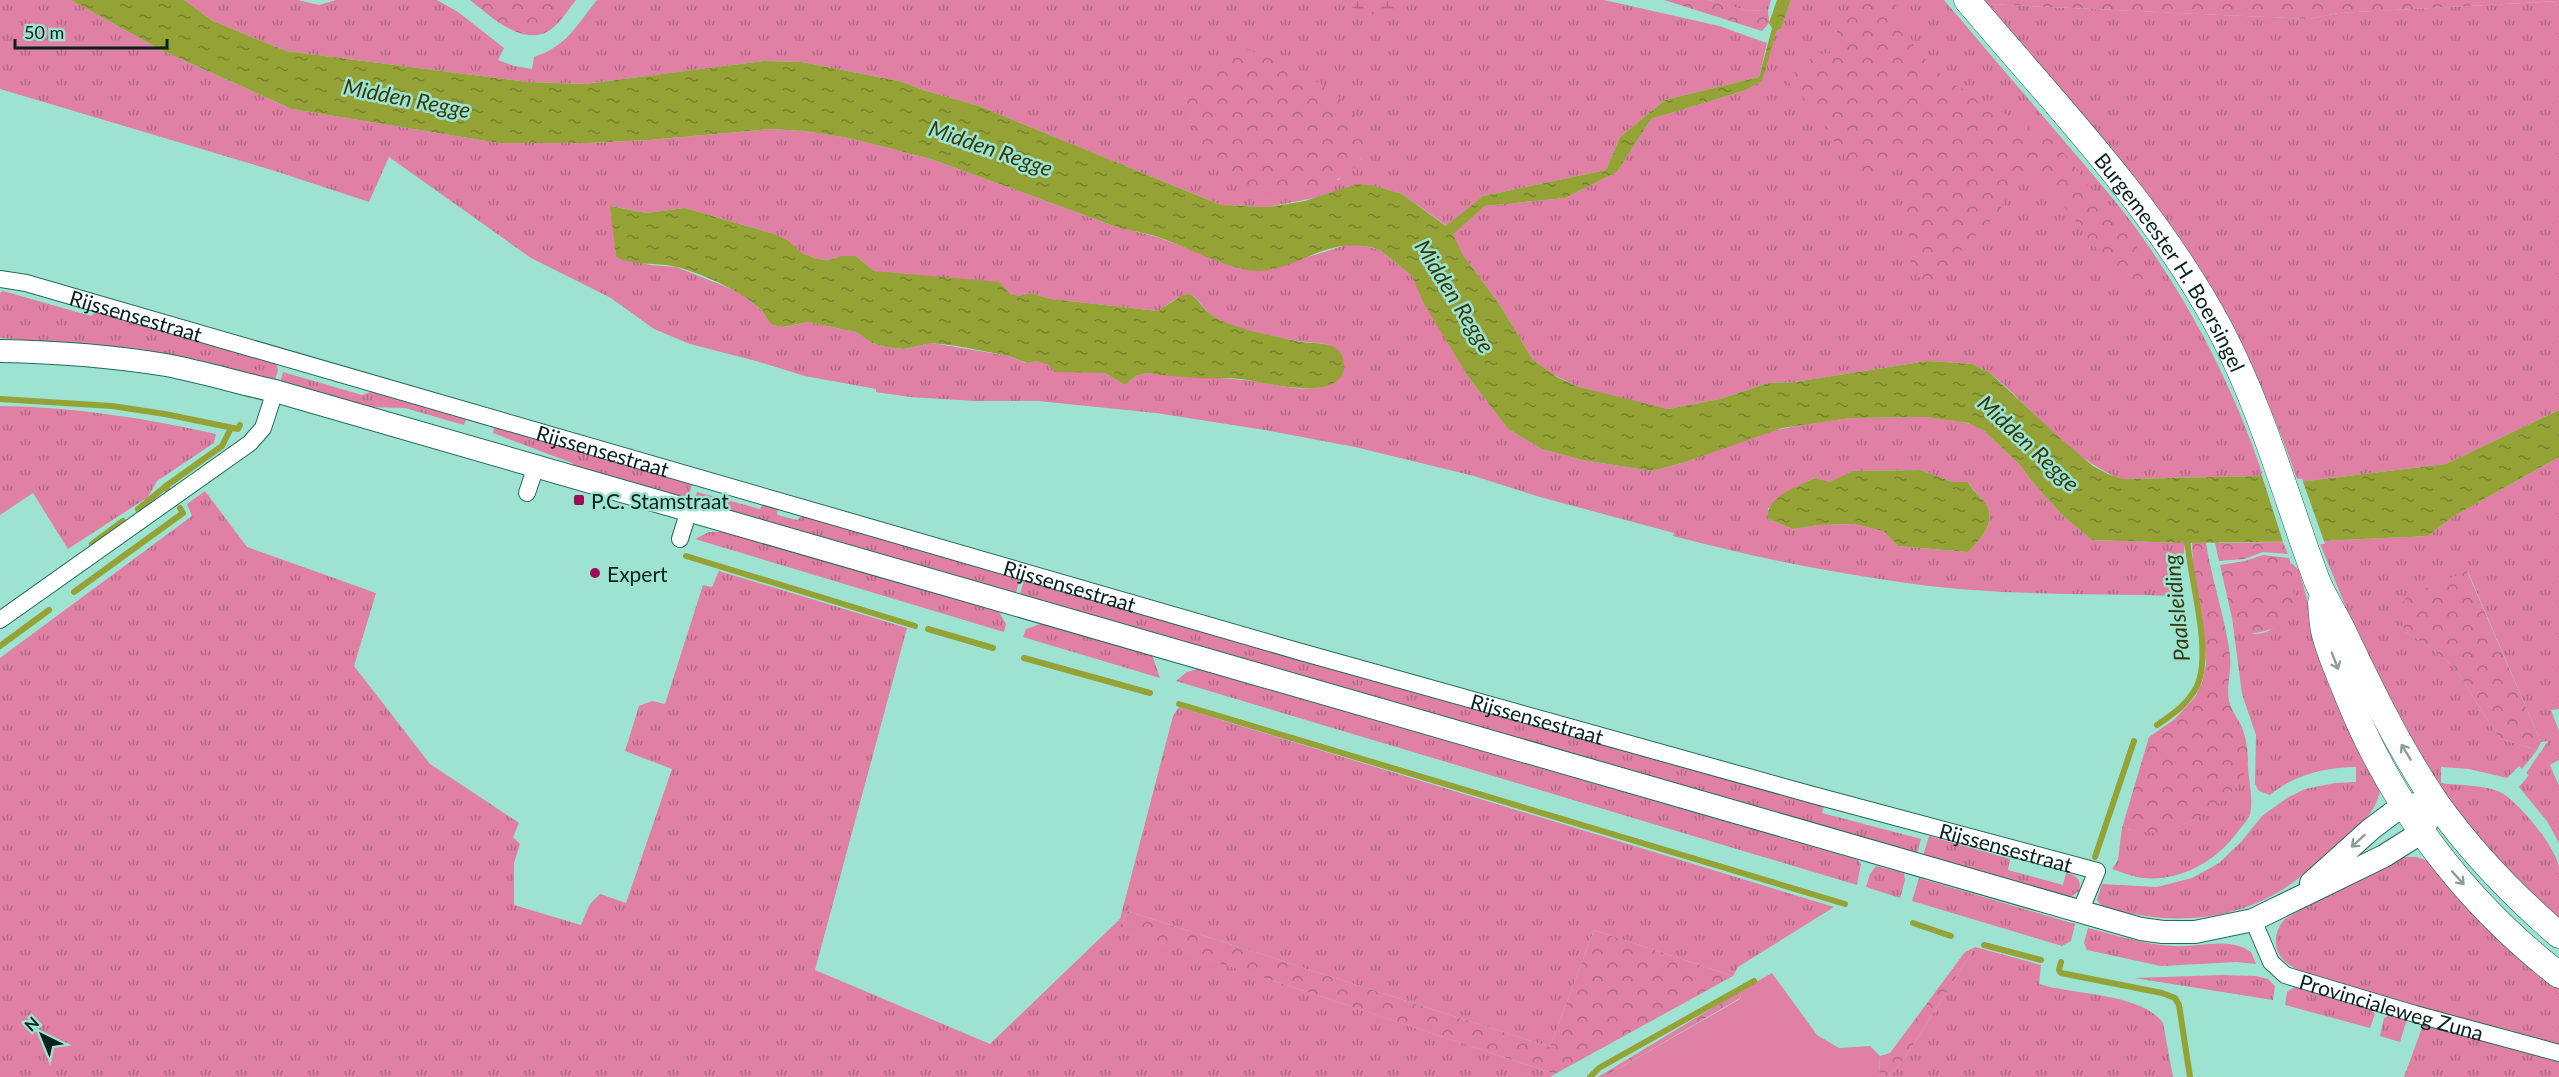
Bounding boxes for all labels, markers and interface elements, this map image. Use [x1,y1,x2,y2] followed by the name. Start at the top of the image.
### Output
[15,12,166,50] scale bar
[24,21,64,43] text: 50 m
[341,72,473,124] water label: Midden Regge
[926,114,1056,182] water label: Midden Regge
[2090,147,2251,375] street label: Burgemeester H. Boersingel
[1409,234,1501,358] water label: Midden Regge
[67,284,206,346] street label: Rijssensestraat
[1973,389,2085,497] water label: Midden Regge
[534,419,673,481] street label: Rijssensestraat
[591,488,729,513] place label: P.C. Stamstraat
[572,493,586,507] marker: P.C. Stamstraat
[2157,553,2195,663] water label: Paalsleiding
[1001,554,1139,616] street label: Rijssensestraat
[607,561,668,586] place label: Expert
[588,566,602,580] marker: Expert
[2330,652,2341,670] one-way arrow
[1468,688,1607,749] street label: Rijssensestraat
[2400,744,2412,761] one-way arrow
[1937,817,2076,877] street label: Rijssensestraat
[2350,834,2365,848] one-way arrow
[2451,870,2465,885] one-way arrow
[2297,968,2486,1045] street label: Provincialeweg Zuna
[12,1005,72,1065] north arrow
[20,1013,42,1035] text: N

